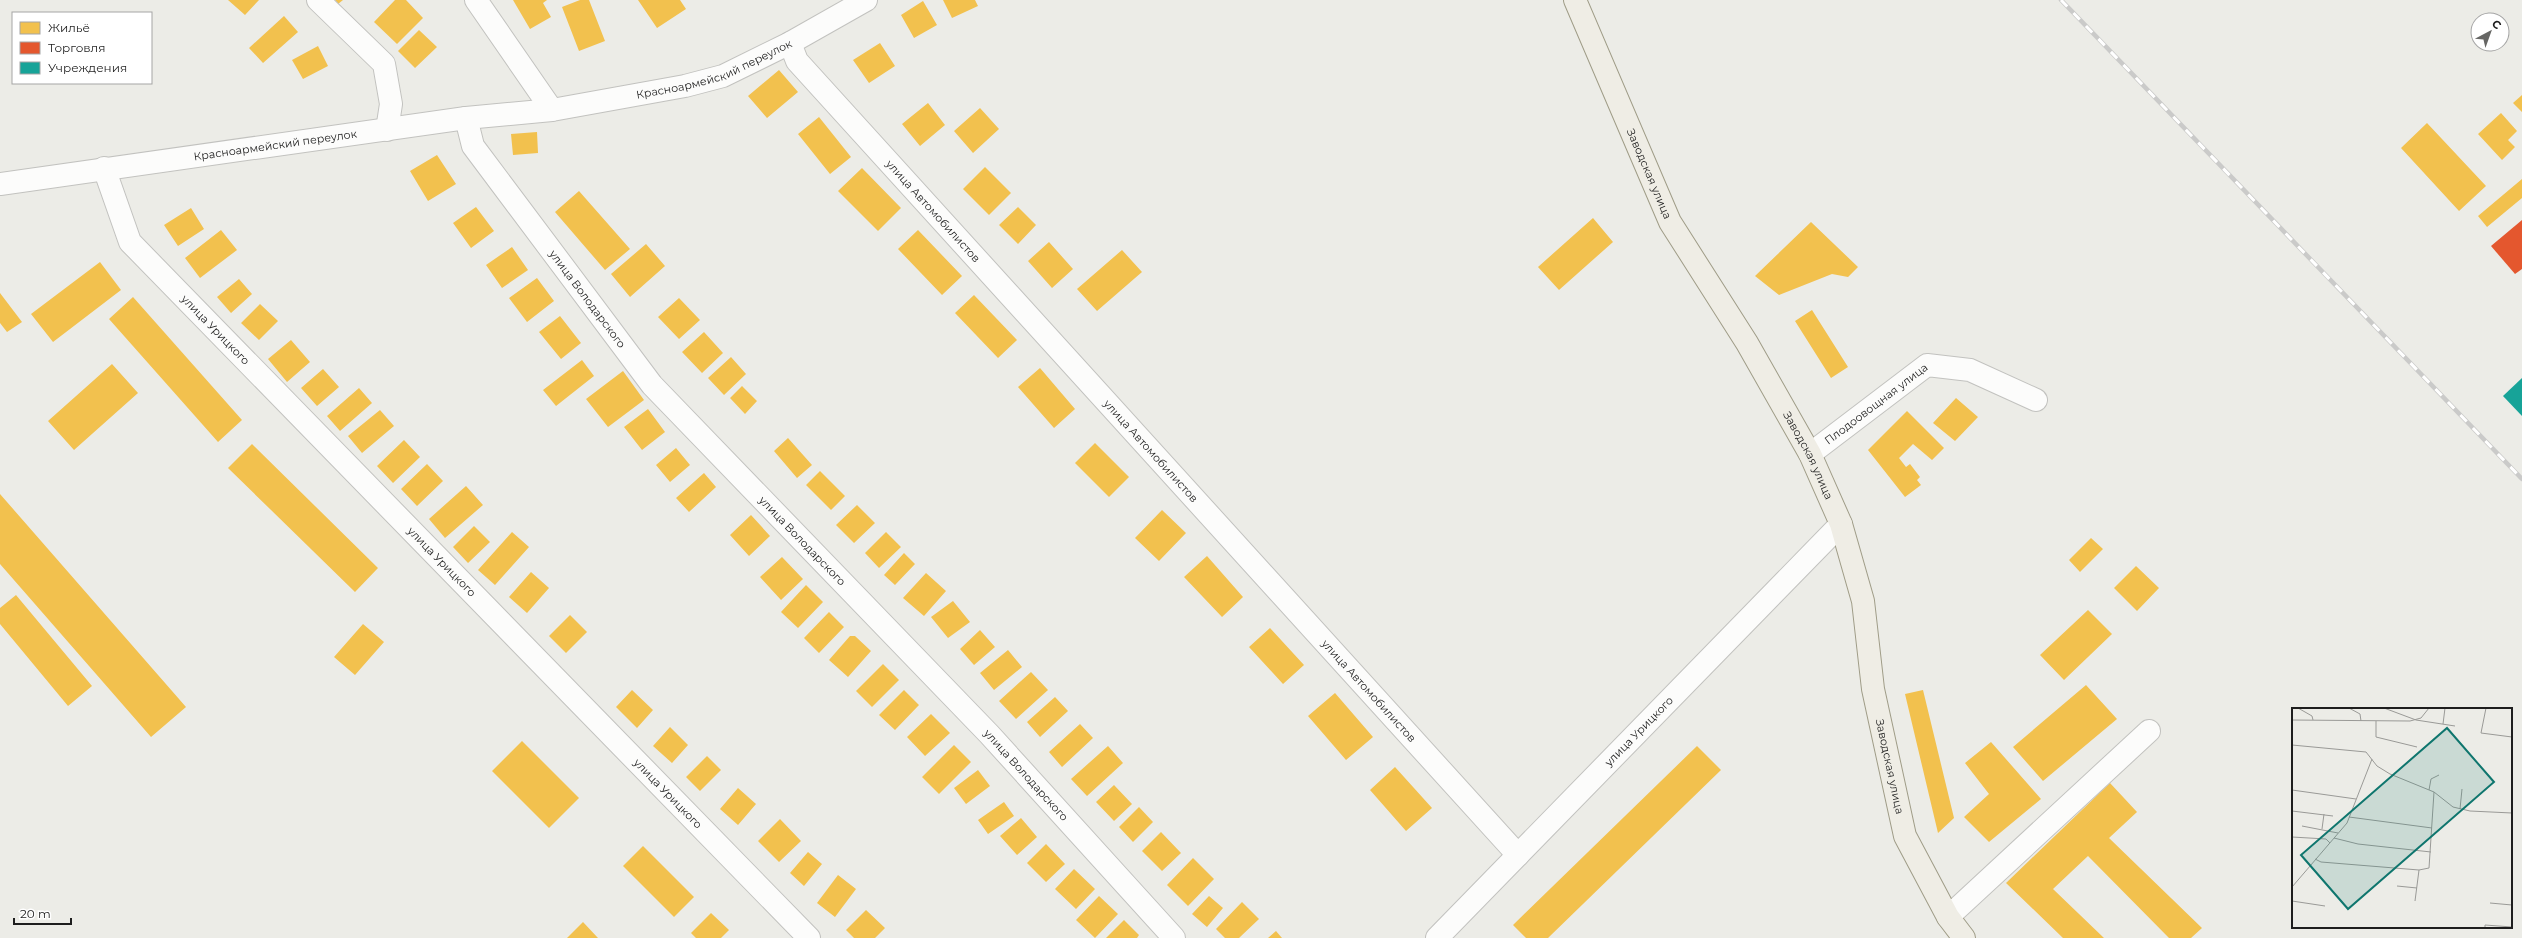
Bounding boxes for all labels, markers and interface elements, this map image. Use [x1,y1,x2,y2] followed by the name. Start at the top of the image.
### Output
[12,12,152,84] legend
[2470,12,2510,52] north arrow
[2489,17,2504,32] text: С
[48,20,90,35] text: Жильё
[635,36,795,102] street label: Красноармейский переулок
[48,40,105,55] text: Торговля
[48,60,127,75] text: Учреждения
[193,126,358,163] street label: Красноармейский переулок
[1624,126,1675,221] street label: Заводская улица
[882,156,983,265] street label: улица Автомобилистов
[546,246,629,351] street label: улица Володарского
[178,291,253,368] street label: улица Урицкого
[1822,360,1930,447] street label: Плодоовощная улица
[1100,396,1201,505] street label: улица Автомобилистов
[1780,409,1836,502] street label: Заводская улица
[755,492,849,588] street label: улица Володарского
[404,523,479,600] street label: улица Урицкого
[1318,636,1419,745] street label: улица Автомобилистов
[1601,693,1676,770] street label: улица Урицкого
[2292,708,2512,928] inset map
[1873,718,1907,815] street label: Заводская улица
[980,725,1071,824] street label: улица Володарского
[630,755,705,831] street label: улица Урицкого
[14,900,71,926] scale bar
[20,906,51,921] text: 20 m

